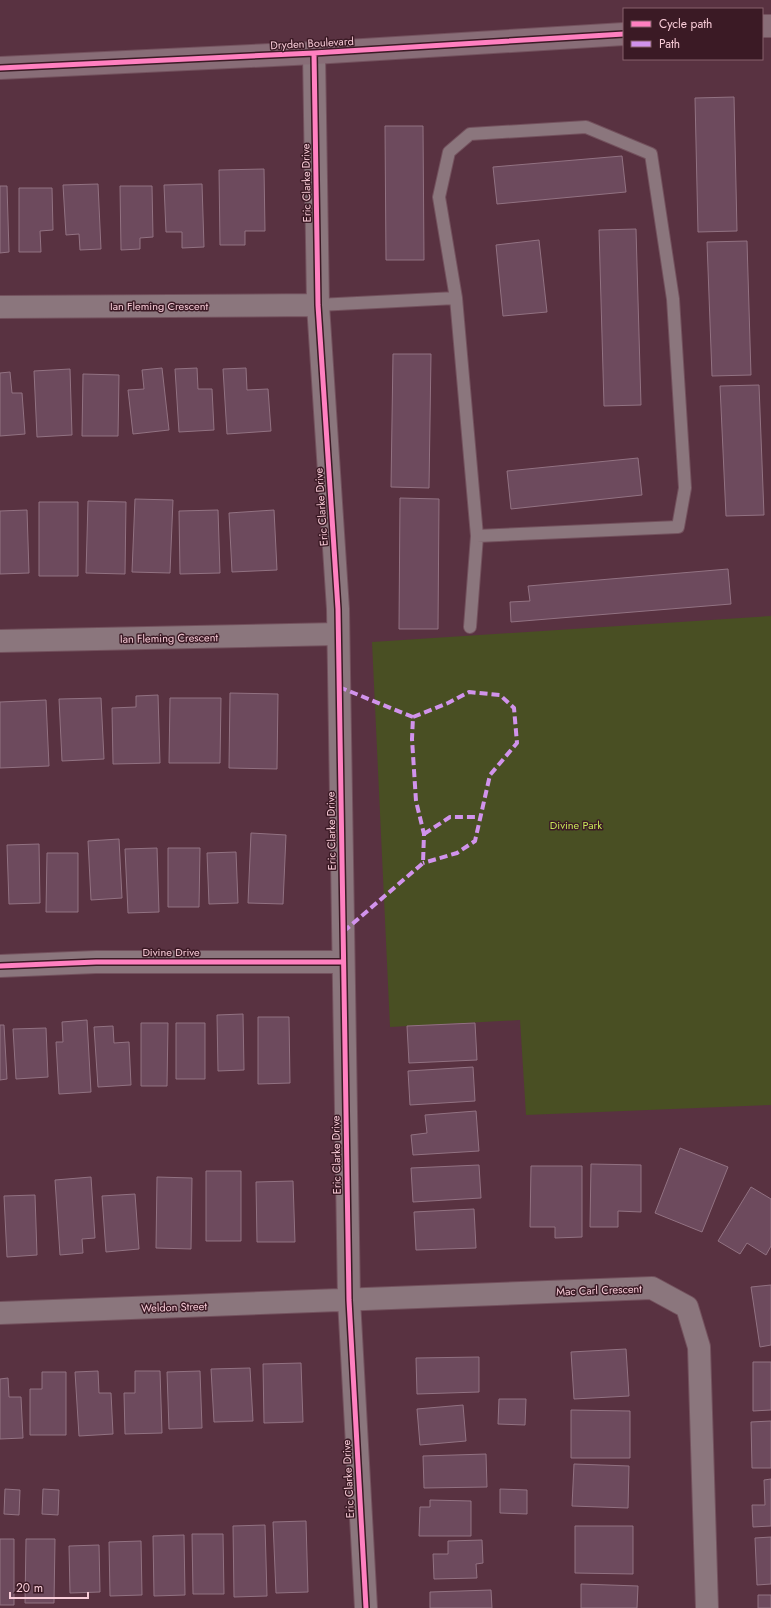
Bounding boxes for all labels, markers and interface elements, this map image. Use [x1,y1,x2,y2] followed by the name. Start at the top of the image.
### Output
[623,8,763,60] legend
[659,15,712,33] text: Cycle path
[270,33,354,53] street label: Dryden Boulevard
[659,35,680,53] text: Path
[297,143,315,222] street label: Eric Clarke Drive
[110,298,208,314] street label: Ian Fleming Crescent
[310,467,332,547] street label: Eric Clarke Drive
[120,629,219,647] street label: Ian Fleming Crescent
[322,791,340,870] street label: Eric Clarke Drive
[550,817,602,833] park label: Divine Park
[142,944,200,960] street label: Divine Drive
[327,1115,345,1194] street label: Eric Clarke Drive
[556,1280,642,1299] street label: Mac Carl Crescent
[141,1298,208,1316] street label: Weldon Street
[338,1439,358,1519] street label: Eric Clarke Drive
[10,1574,88,1600] scale bar
[16,1579,43,1597] text: 20 m

